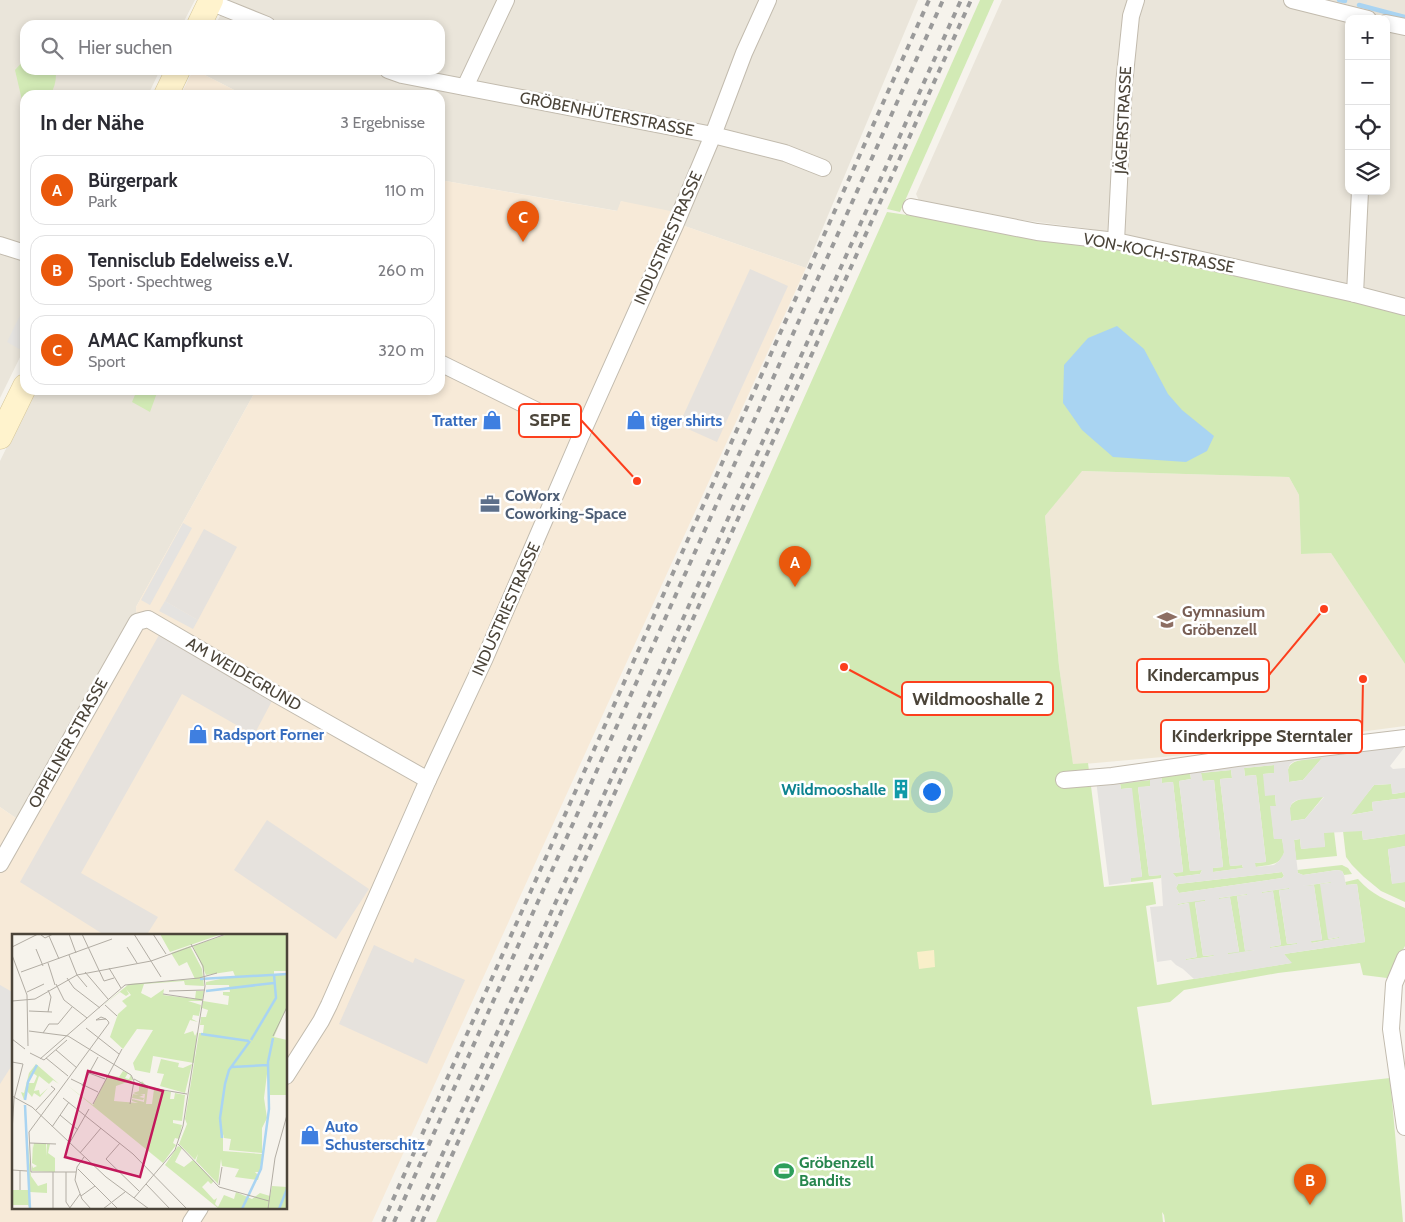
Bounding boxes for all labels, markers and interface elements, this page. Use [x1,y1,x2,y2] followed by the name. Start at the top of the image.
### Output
[1345,15,1390,195] map controls
[1345,15,1390,60] button: +
[20,20,445,75] search box
[38,34,66,62] icon: search
[78,36,172,59] text: Hier suchen
[1345,60,1390,105] button: −
[1111,65,1135,175] street label: JÄGERSTRASSE
[518,88,696,140] street label: GRÖBENHÜTERSTRASSE
[1345,105,1390,150] button: locate
[40,110,144,135] text: In der Nähe
[340,113,425,132] text: 3 Ergebnisse
[1345,150,1390,195] button: layers
[630,168,706,308] street label: INDUSTRIESTRASSE
[88,169,178,192] text: Bürgerpark
[52,181,62,200] text: A
[385,181,424,200] text: 110 m
[88,192,117,211] text: Park
[507,201,539,242] pin: C
[1082,229,1236,277] street label: VON-KOCH-STRASSE
[88,249,293,272] text: Tennisclub Edelweiss e.V.
[52,261,62,280] text: B
[378,261,424,280] text: 260 m
[88,272,212,291] text: Sport · Spechtweg
[88,329,243,352] text: AMAC Kampfkunst
[52,341,62,360] text: C
[378,341,424,360] text: 320 m
[88,352,125,371] text: Sport
[519,404,581,437] callout: SEPE
[481,409,503,431] shop icon: Tratter
[529,409,571,431] text: SEPE
[625,409,647,431] shop icon: tiger shirts
[432,411,478,430] place label: Tratter
[651,411,723,430] place label: tiger shirts
[505,486,626,523] place label: CoWorx Coworking-Space
[479,493,501,515] office icon: CoWorx Coworking-Space
[468,539,544,679] street label: INDUSTRIESTRASSE
[779,546,811,587] pin: A
[1182,602,1265,639] place label: Gymnasium Gröbenzell
[1156,609,1178,631] school or university icon: Gymnasium Gröbenzell
[183,633,305,715] street label: AM WEIDEGRUND
[1137,659,1269,692] callout: Kindercampus
[1147,664,1259,686] text: Kindercampus
[24,675,112,811] street label: OPPELNER STRASSE
[902,682,1053,715] callout: Wildmooshalle 2
[912,688,1044,710] text: Wildmooshalle 2
[1161,720,1362,753] callout: Kinderkrippe Sterntaler
[187,723,209,745] shop icon: Radsport Forner
[213,725,325,744] place label: Radsport Forner
[1172,725,1353,747] text: Kinderkrippe Sterntaler
[890,778,912,800] building icon: Wildmooshalle
[919,779,945,805] your location
[781,780,886,799] place label: Wildmooshalle
[12,934,288,1210] inset map
[325,1117,425,1154] place label: Auto Schusterschitz
[299,1124,321,1146] shop icon: Auto Schusterschitz
[799,1153,874,1190] place label: Gröbenzell Bandits
[773,1160,795,1182] sports icon: Gröbenzell Bandits
[1294,1164,1326,1205] pin: B

